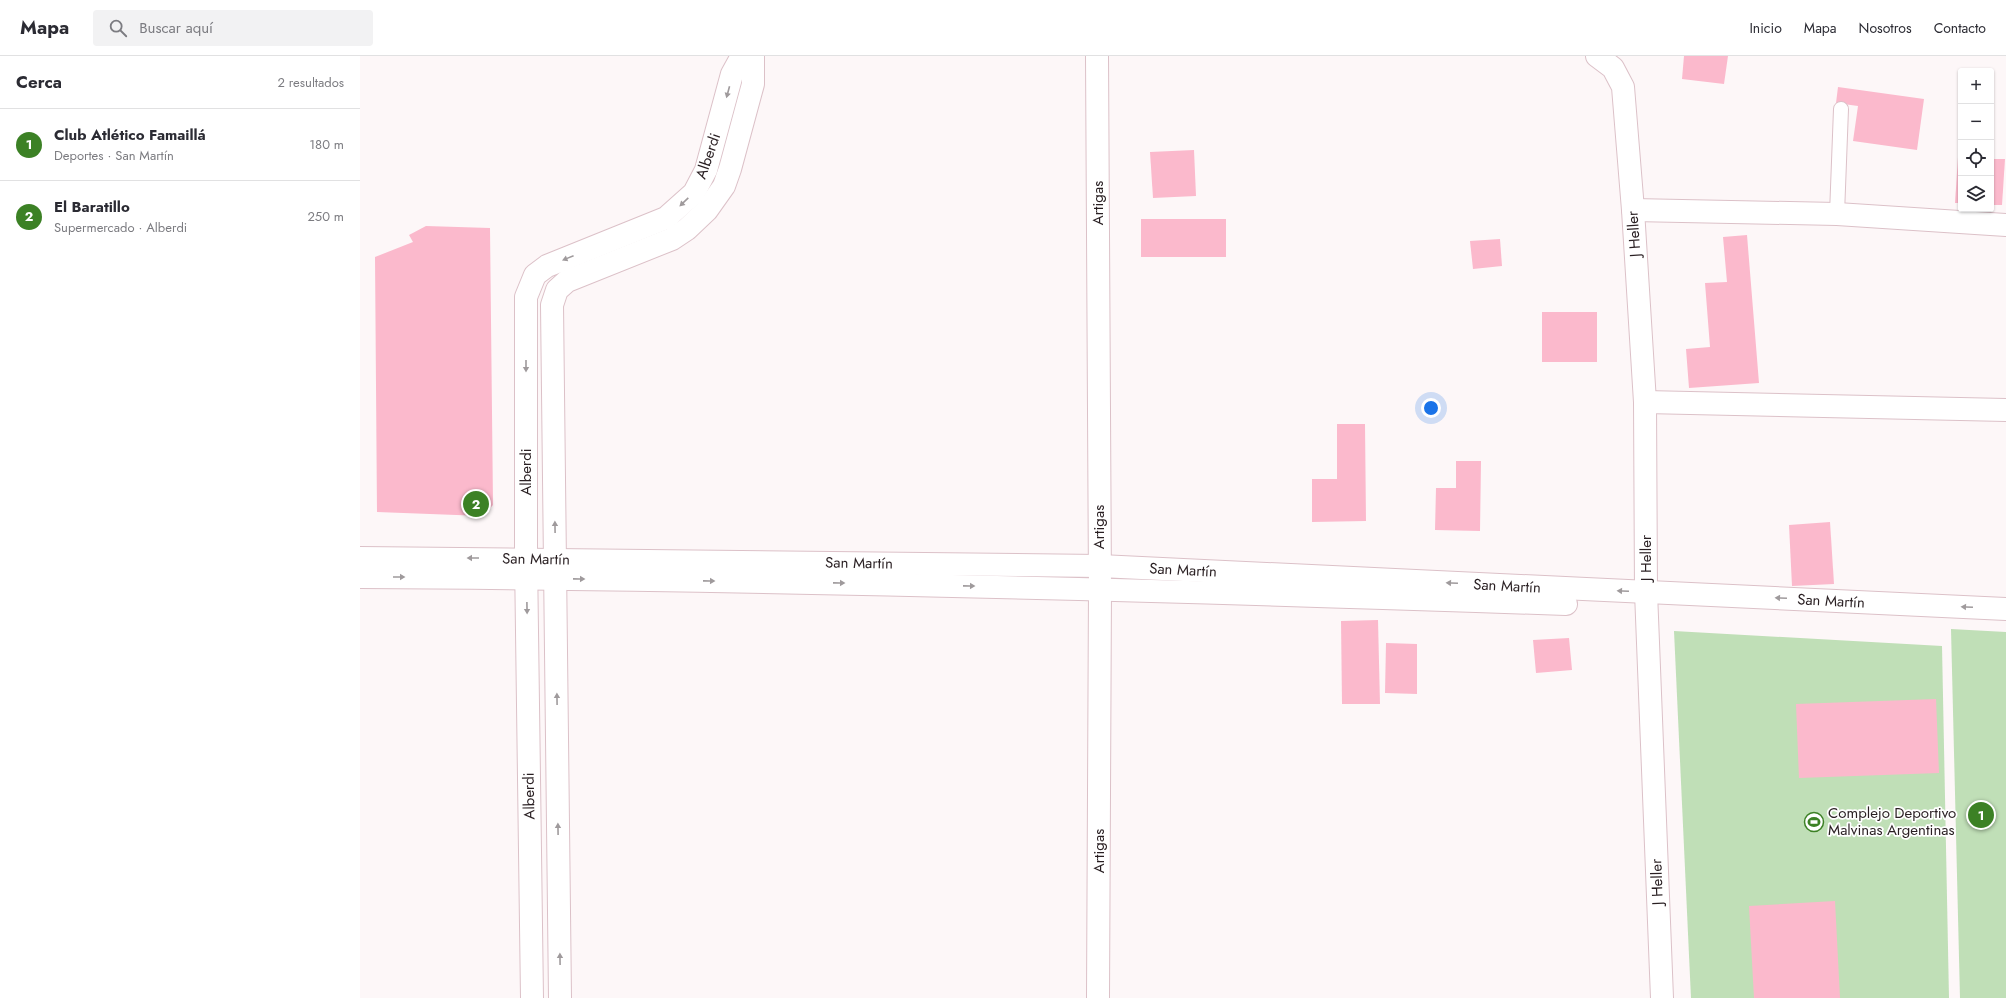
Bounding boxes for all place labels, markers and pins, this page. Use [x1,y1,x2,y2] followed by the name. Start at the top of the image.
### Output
[463,489,489,519] pin: 2
[1968,800,1994,830] pin: 1
[1828,802,1956,841] place label: Complejo Deportivo Malvinas Argentinas
[1803,811,1825,833] sports icon: Complejo Deportivo Malvinas Argentinas

